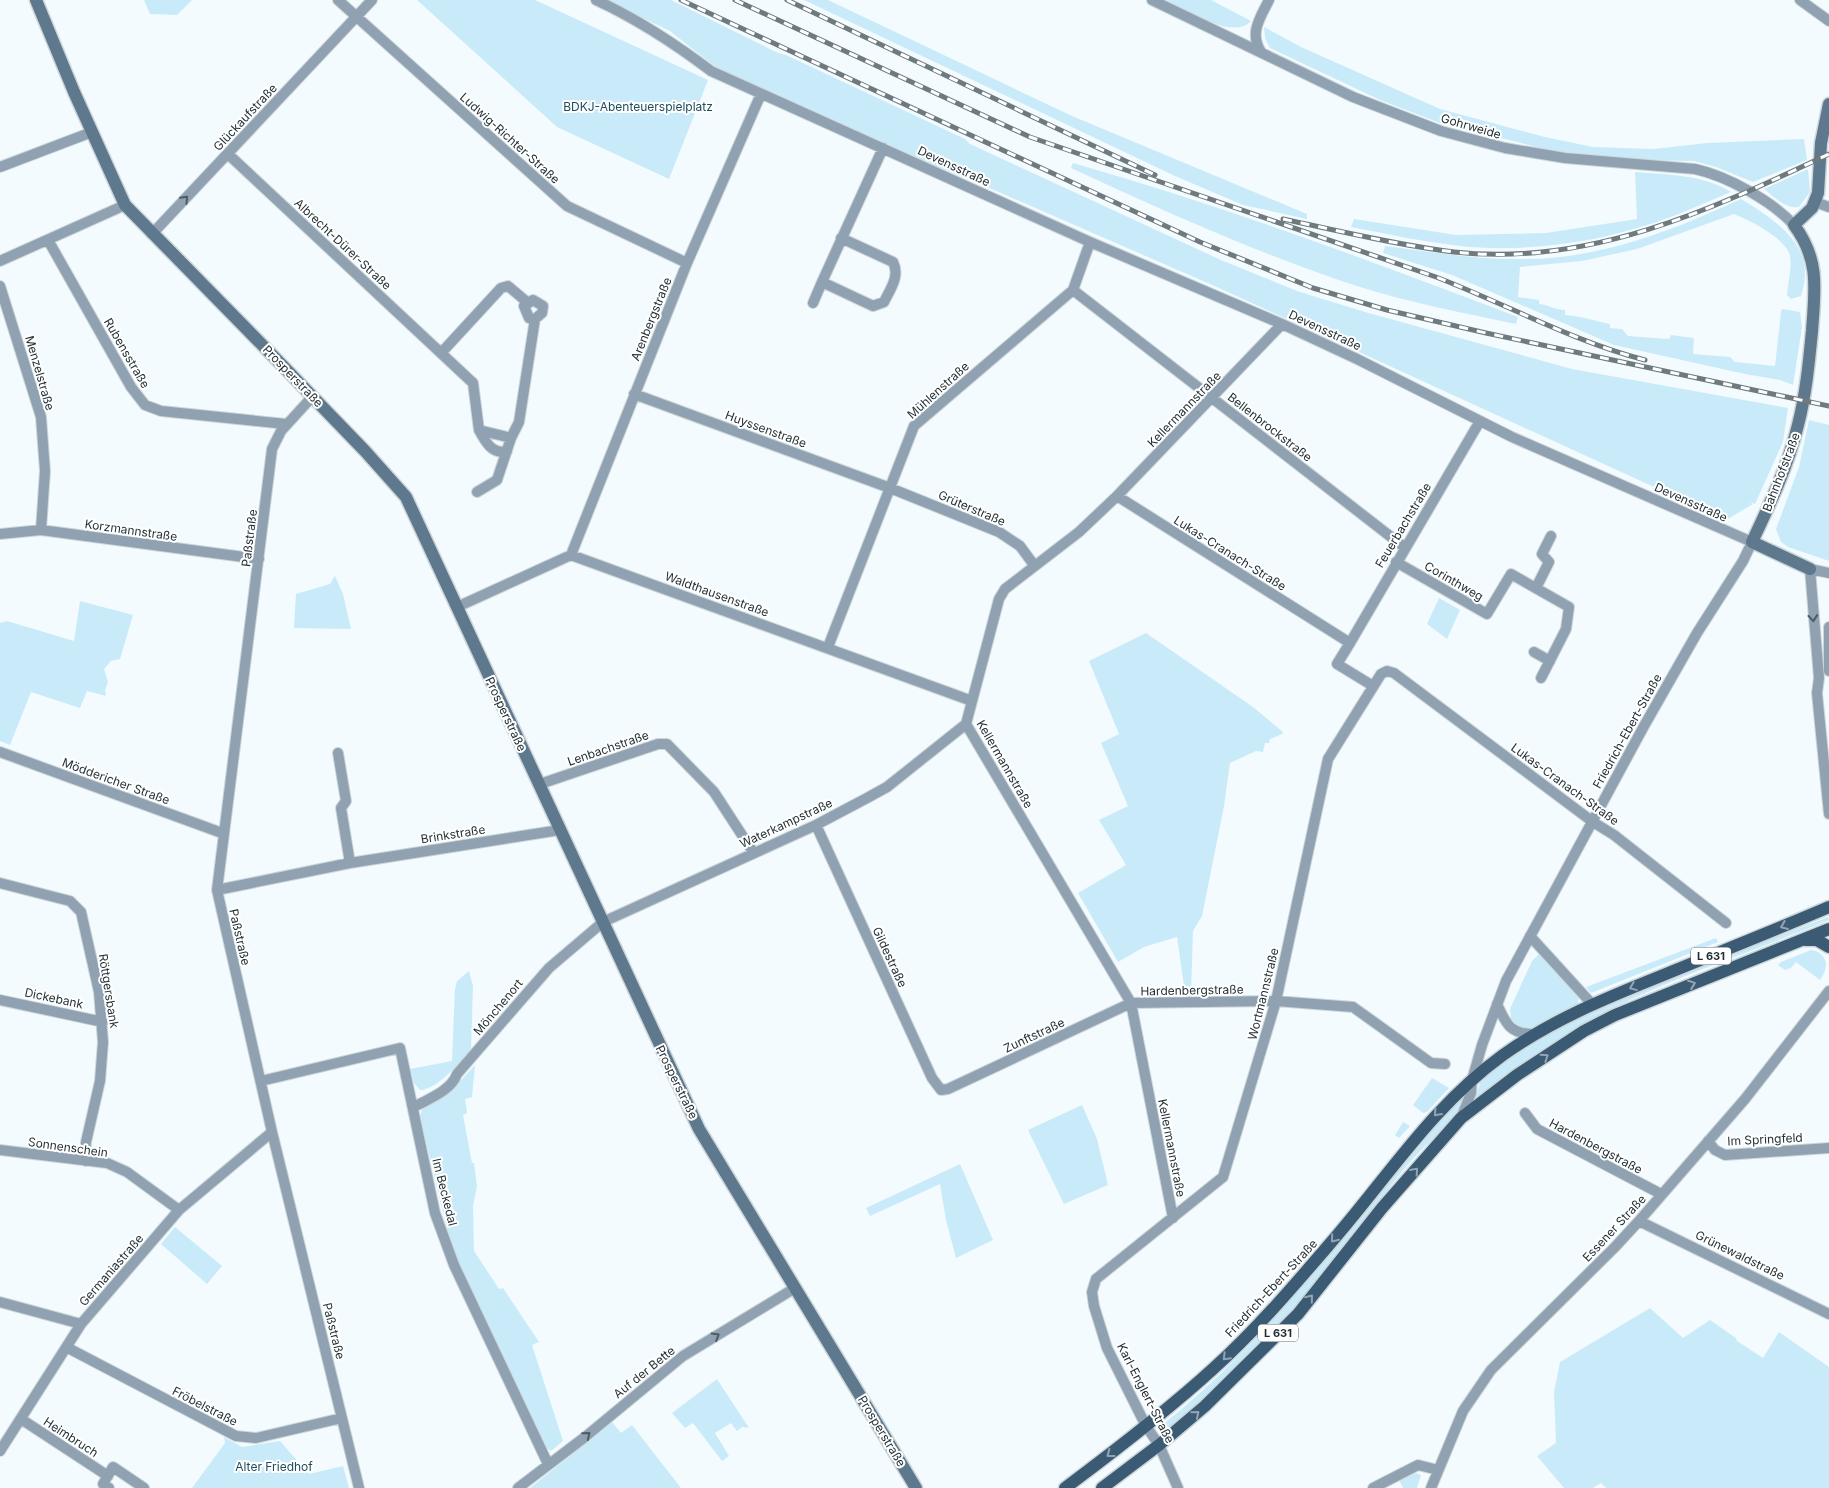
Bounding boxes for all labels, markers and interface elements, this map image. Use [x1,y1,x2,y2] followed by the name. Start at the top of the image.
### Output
[210,80,280,154] street label: Glückaufstraße
[457,89,563,187] street label: Ludwig-Richter-Straße
[563,99,713,114] park label: BDKJ-Abenteuerspielplatz
[1439,110,1503,142] street label: Gohrweide
[915,143,993,189] street label: Devensstraße
[179,195,188,204] one-way arrow
[291,195,395,293] street label: Albrecht-Dürer-Straße
[627,275,675,363] street label: Arenbergstraße
[1286,307,1364,353] street label: Devensstraße
[101,315,153,391] street label: Rubensstraße
[22,334,58,412] street label: Menzelstraße
[260,342,326,410] street label: Prosperstraße
[904,358,972,422] street label: Mühlenstraße
[1144,368,1224,450] street label: Kellermannstraße
[1225,389,1315,465] street label: Bellenbrockstraße
[723,407,809,451] street label: Huyssenstraße
[1759,430,1803,514] street label: Bahnhofstraße
[1652,479,1730,525] street label: Devensstraße
[1372,480,1434,570] street label: Feuerbachstraße
[936,487,1008,529] street label: Grüterstraße
[238,508,260,568] street label: Paßstraße
[1171,512,1289,594] street label: Lukas-Cranach-Straße
[84,516,178,544] street label: Korzmannstraße
[1422,558,1486,604] street label: Corinthweg
[663,568,771,620] street label: Waldthausenstraße
[1808,614,1819,622] one-way arrow
[1589,671,1665,791] street label: Friedrich-Ebert-Straße
[482,674,530,754] street label: Prosperstraße
[974,717,1036,811] street label: Kellermannstraße
[565,727,651,769] street label: Lenbachstraße
[1508,740,1622,828] street label: Lukas-Cranach-Straße
[60,755,172,807] street label: Möddericher Straße
[737,795,835,851] street label: Waterkampstraße
[420,822,486,846] street label: Brinkstraße
[226,907,254,967] street label: Paßstraße
[1780,920,1789,931] one-way arrow
[869,924,911,990] street label: Gildestraße
[1244,946,1282,1042] street label: Wortmannstraße
[1691,948,1731,964] road number: L 631
[96,953,122,1030] street label: Röttgersbank
[470,976,526,1038] street label: Mönchenort
[1687,980,1695,990] one-way arrow
[1629,981,1638,991] one-way arrow
[1140,982,1244,998] street label: Hardenbergstraße
[23,984,85,1012] street label: Dickebank
[1001,1014,1067,1056] street label: Zunftstraße
[653,1043,701,1121] street label: Prosperstraße
[1540,1053,1549,1063] one-way arrow
[1155,1098,1189,1198] street label: Kellermannstraße
[1434,1108,1443,1117] one-way arrow
[1547,1115,1645,1177] street label: Hardenbergstraße
[1727,1130,1803,1148] street label: Im Springfeld
[27,1134,109,1160] street label: Sonnenschein
[429,1157,461,1227] street label: Im Beckedal
[1409,1168,1417,1177] one-way arrow
[1579,1191,1649,1265] street label: Essener Straße
[1693,1227,1787,1283] street label: Grünewaldstraße
[76,1231,146,1309] street label: Germaniastraße
[1332,1233,1340,1242] one-way arrow
[1222,1236,1320,1340] street label: Friedrich-Ebert-Straße
[1305,1295,1313,1304] one-way arrow
[320,1301,348,1361] street label: Paßstraße
[1258,1325,1298,1342] road number: L 631
[710,1332,719,1342] one-way arrow
[1114,1340,1178,1446] street label: Karl-Englert-Straße
[610,1343,678,1401] street label: Auf der Bette
[1223,1351,1232,1360] one-way arrow
[170,1383,240,1429] street label: Fröbelstraße
[855,1393,909,1469] street label: Prosperstraße
[1191,1410,1200,1419] one-way arrow
[41,1414,101,1460] street label: Heimbruch
[581,1432,590,1440] one-way arrow
[1107,1448,1116,1456] one-way arrow
[235,1459,313,1474] park label: Alter Friedhof

